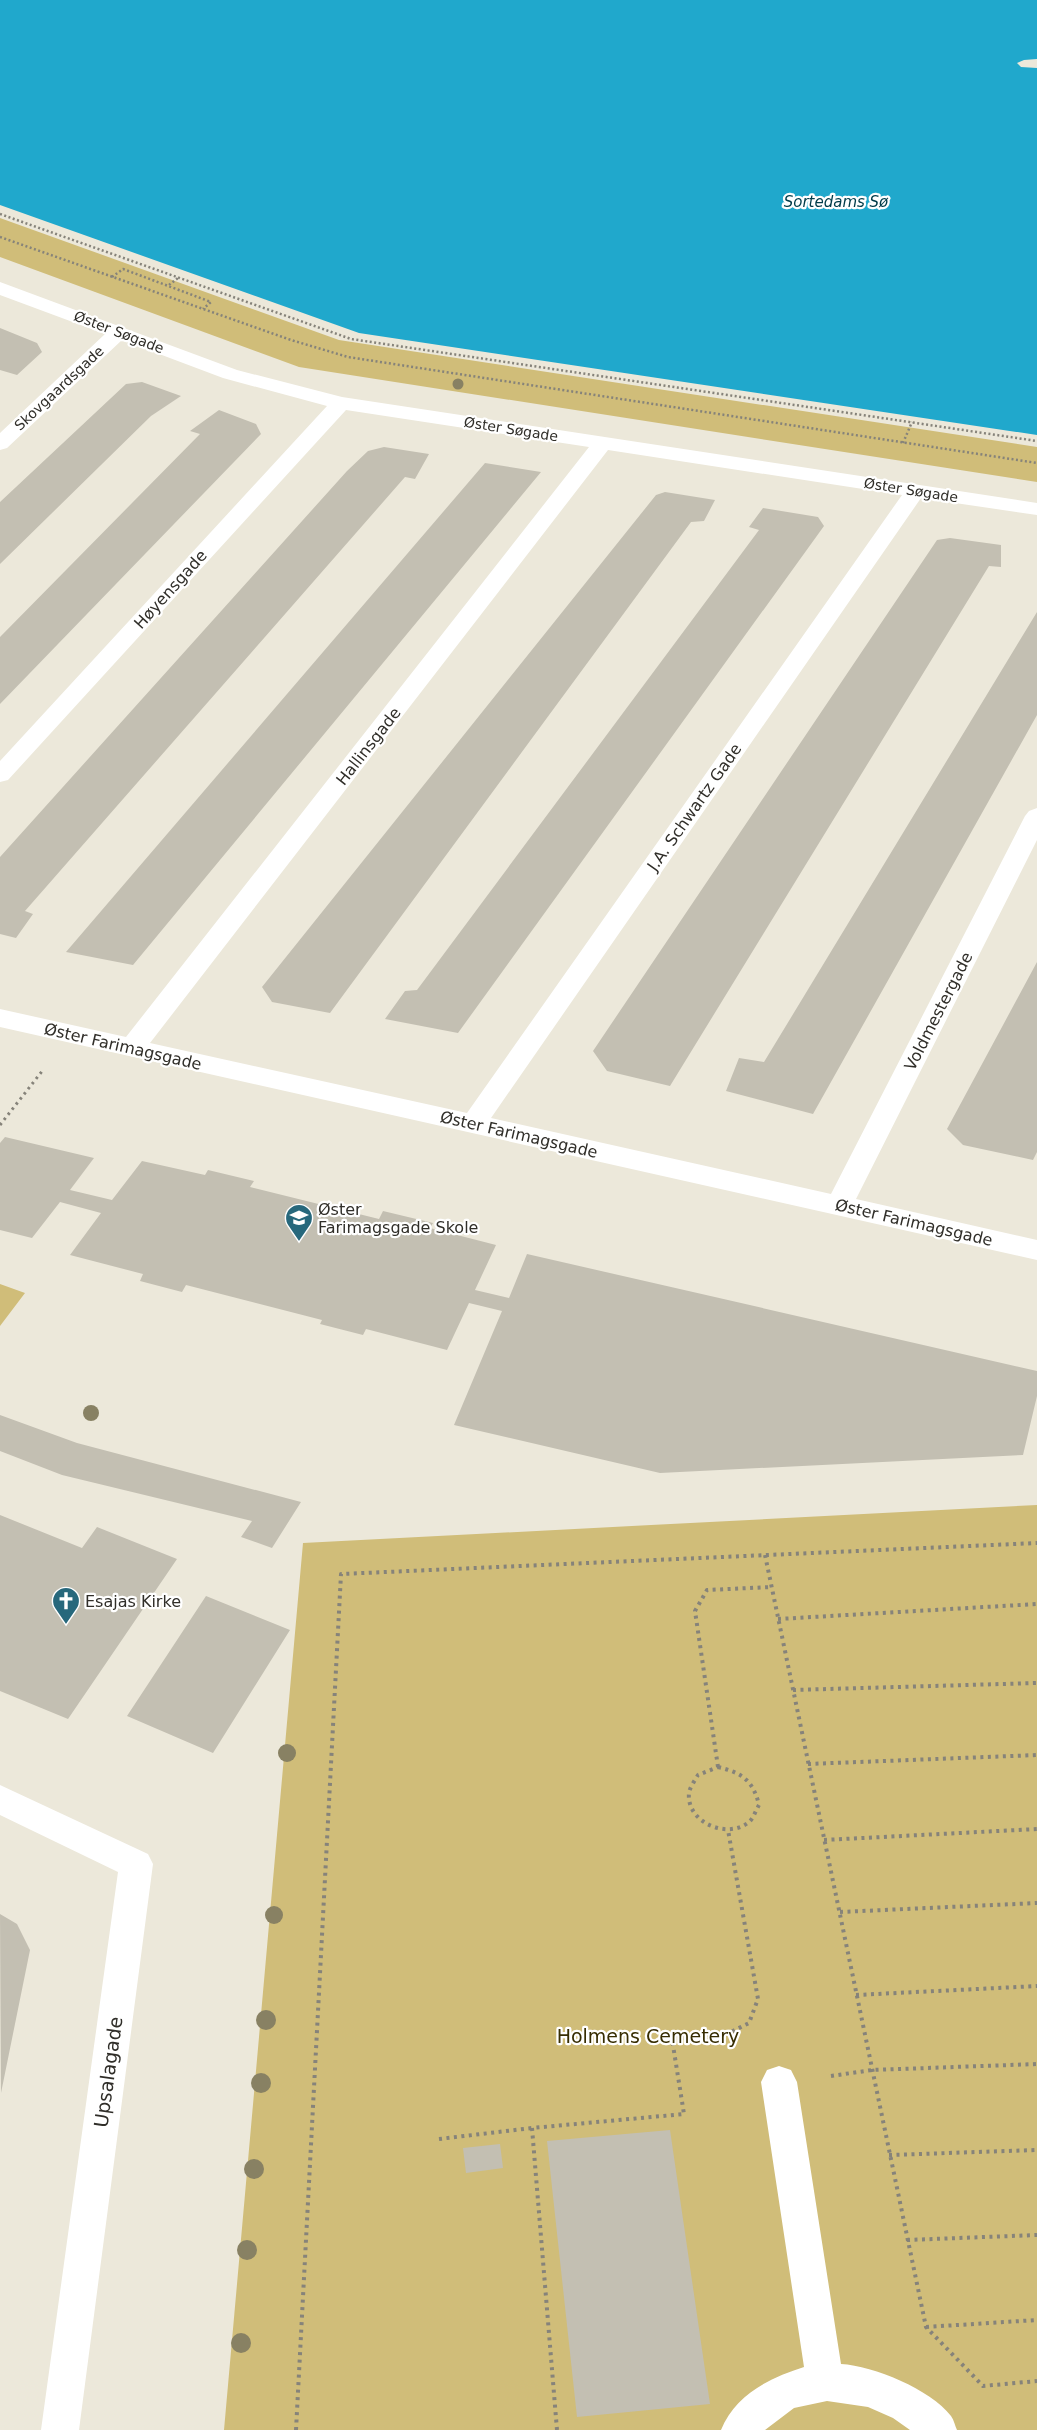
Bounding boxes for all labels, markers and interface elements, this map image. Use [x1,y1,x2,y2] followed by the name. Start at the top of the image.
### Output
[784,193,889,211] water label: Sortedams Sø
[72,308,166,356] street label: Øster Søgade
[11,343,107,433] street label: Skovgaardsgade
[463,414,559,444] street label: Øster Søgade
[863,475,959,505] street label: Øster Søgade
[130,546,211,633] street label: Høyensgade
[332,704,405,789] street label: Hallinsgade
[643,740,746,875] street label: J.A. Schwartz Gade
[900,949,976,1074] street label: Voldmestergade
[42,1019,204,1074] street label: Øster Farimagsgade
[438,1107,600,1162] street label: Øster Farimagsgade
[833,1195,995,1250] street label: Øster Farimagsgade
[318,1200,478,1237] place label: Øster Farimagsgade Skole
[284,1203,314,1242] school or university icon: Øster Farimagsgade Skole
[51,1586,81,1625] church icon: Esajas Kirke
[85,1592,181,1611] place label: Esajas Kirke
[89,2015,127,2129] street label: Upsalagade
[557,2025,739,2047] park label: Holmens Cemetery

